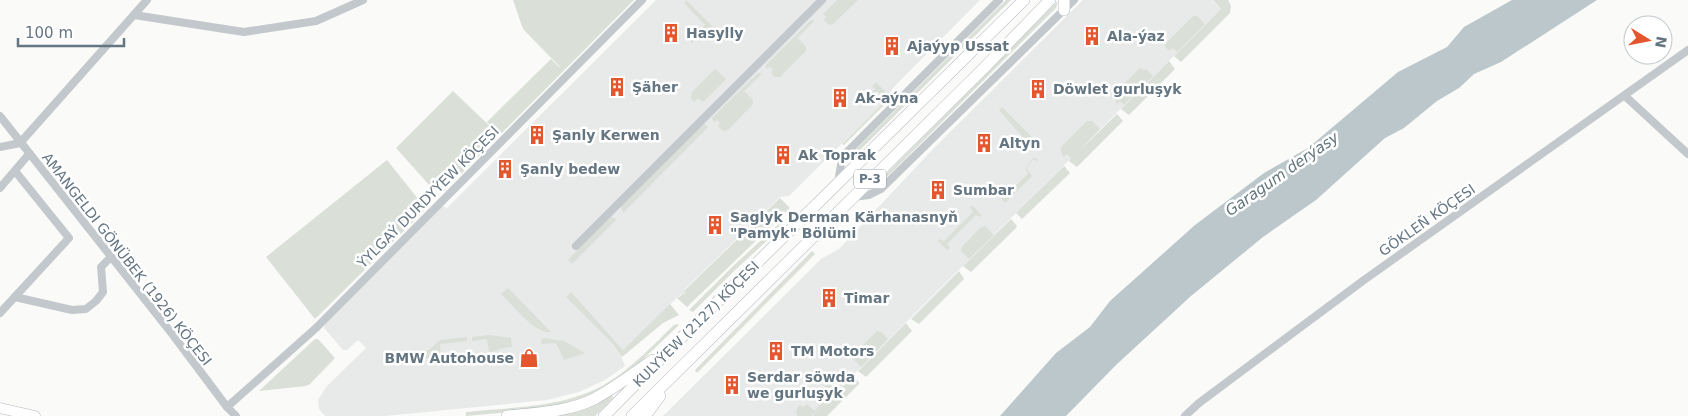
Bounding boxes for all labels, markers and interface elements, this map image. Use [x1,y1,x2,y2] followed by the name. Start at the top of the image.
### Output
[18,15,124,47] scale bar
[1623,15,1673,65] north arrow
[660,22,682,44] building icon: Hasylly
[25,24,73,42] text: 100 m
[686,25,743,41] place label: Hasylly
[1081,25,1103,47] building icon: Ala-ýaz
[1107,28,1165,44] place label: Ala-ýaz
[881,35,903,57] building icon: Ajaýyp Ussat
[1652,35,1670,49] text: N
[907,38,1009,54] place label: Ajaýyp Ussat
[606,76,628,98] building icon: Şäher
[1027,78,1049,100] building icon: Döwlet gurluşyk
[632,79,678,95] place label: Şäher
[1053,81,1182,97] place label: Döwlet gurluşyk
[829,87,851,109] building icon: Ak-aýna
[855,90,919,106] place label: Ak-aýna
[353,122,502,272] street label: ÝYLGAÝ DURDYÝEW KÖÇESI
[526,124,548,146] building icon: Şanly Kerwen
[552,127,660,143] place label: Şanly Kerwen
[1222,127,1343,220] water label: Garagum derýasy
[973,132,995,154] building icon: Altyn
[999,135,1040,151] place label: Altyn
[772,144,794,166] building icon: Ak Toprak
[798,147,877,163] place label: Ak Toprak
[39,149,216,368] street label: AMANGELDI GÖNÜBEK (1926) KÖÇESI
[494,158,516,180] building icon: Şanly bedew
[520,161,620,177] place label: Şanly bedew
[854,170,886,188] road number: P-3
[927,179,949,201] building icon: Sumbar
[1375,180,1478,259] street label: GÖKLEŇ KÖÇESI
[953,182,1014,198] place label: Sumbar
[730,209,958,241] place label: Saglyk Derman Kärhanasnyň "Pamyk" Bölümi
[704,214,726,236] building icon: Saglyk Derman Kärhanasnyň "Pamyk" Bölümi
[629,257,762,390] street label: KULYÝEW (2127) KÖÇESI
[818,287,840,309] building icon: Timar
[844,290,889,306] place label: Timar
[765,340,787,362] building icon: TM Motors
[791,343,874,359] place label: TM Motors
[518,347,540,369] shop icon: BMW Autohouse
[385,350,514,366] place label: BMW Autohouse
[747,369,855,401] place label: Serdar söwda we gurluşyk
[721,374,743,396] building icon: Serdar söwda we gurluşyk

